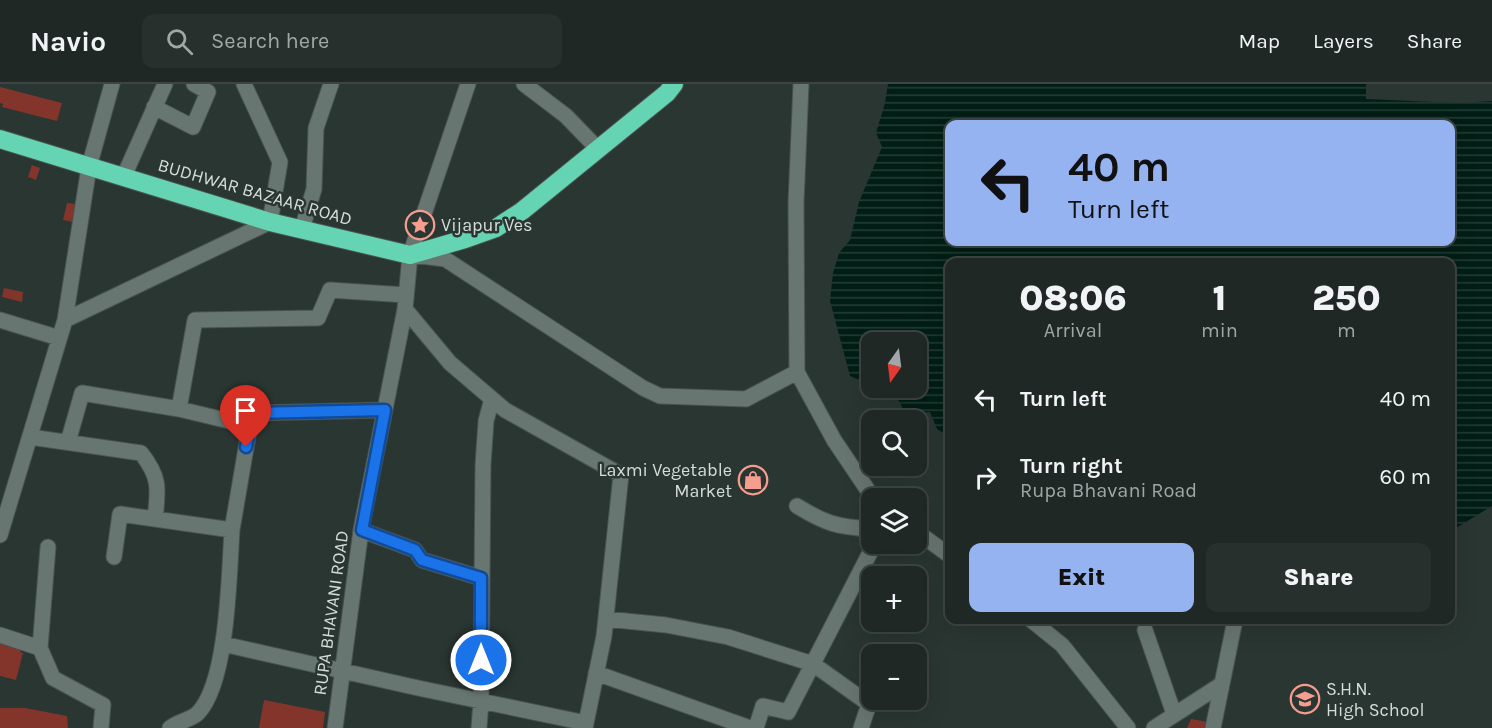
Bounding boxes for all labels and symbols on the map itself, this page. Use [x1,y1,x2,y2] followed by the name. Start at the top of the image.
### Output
[155,154,355,230] street label: BUDHWAR BAZAAR ROAD
[404,209,436,241] place icon: Vijapur Ves
[441,214,533,236] place label: Vijapur Ves
[861,332,927,398] north arrow
[220,385,271,447] pin
[598,459,732,502] place label: Laxmi Vegetable Market
[737,464,769,496] shop icon: Laxmi Vegetable Market
[309,529,353,697] street label: RUPA BHAVANI ROAD
[449,628,513,692] position arrow
[1326,678,1424,721] place label: S.H.N. High School
[1289,683,1321,715] school or university icon: S.H.N. High School

